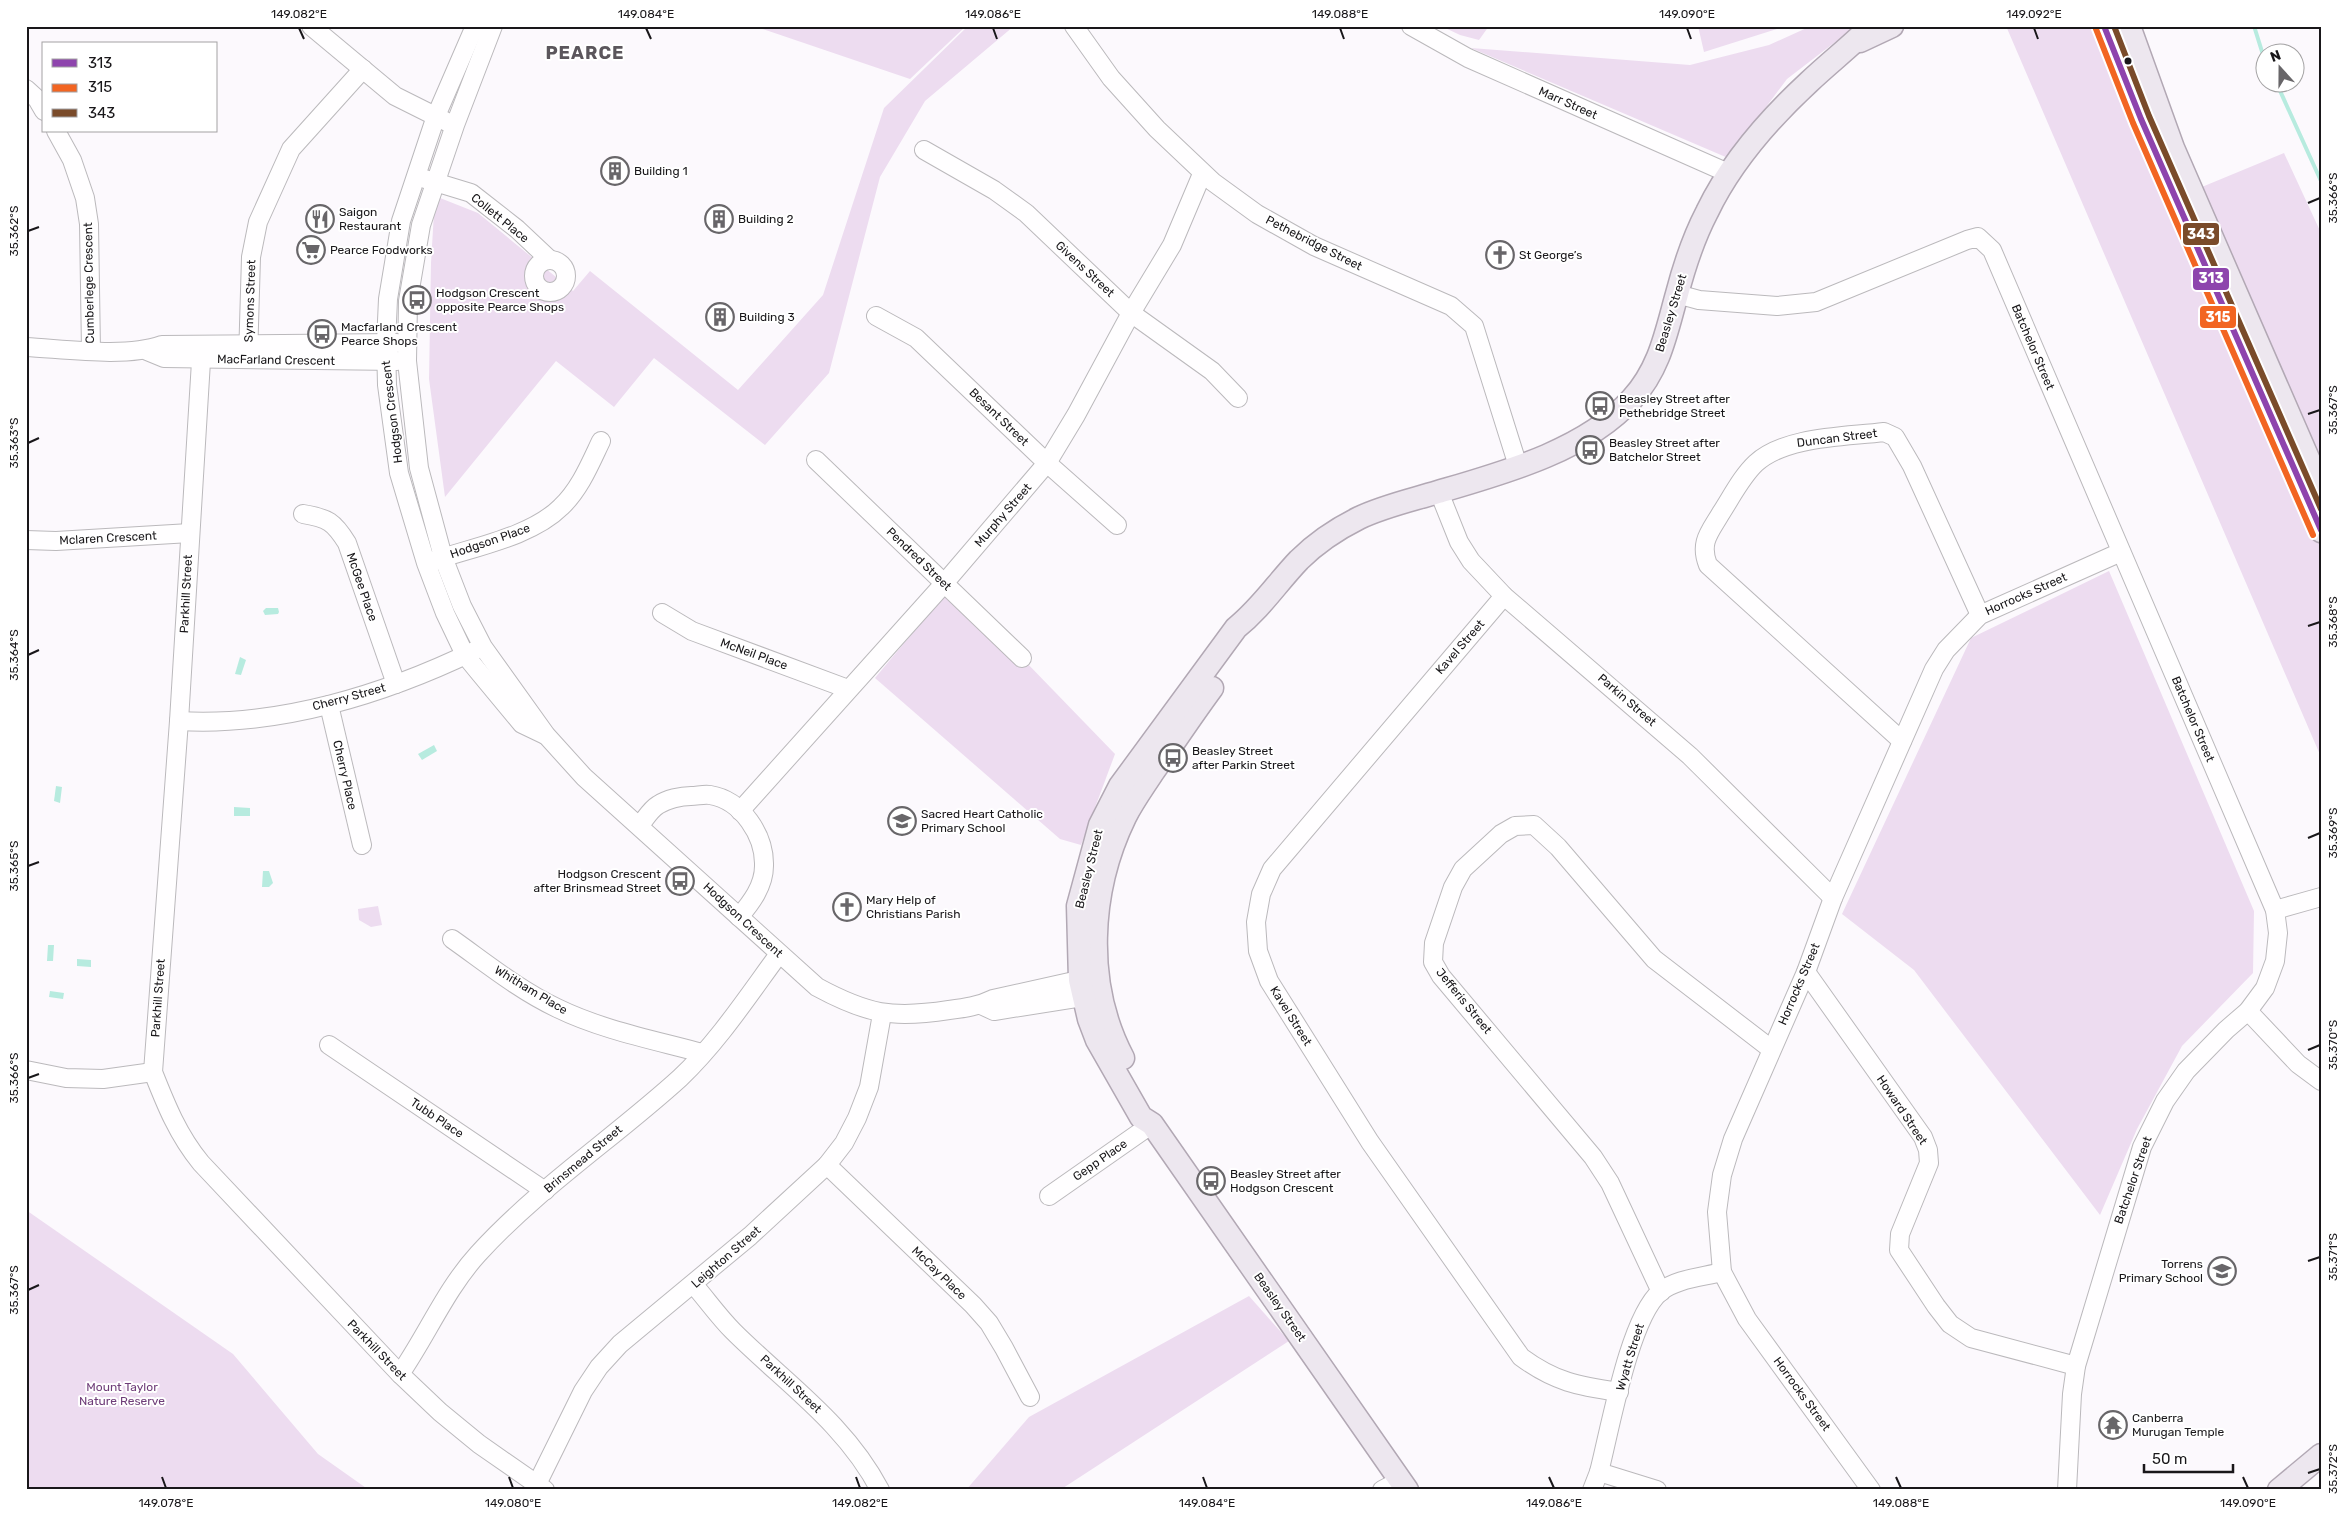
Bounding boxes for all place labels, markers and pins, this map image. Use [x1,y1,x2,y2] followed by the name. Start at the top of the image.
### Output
[2123,56,2133,66] unlabelled marker
[600,156,630,186] building icon: Building 1
[634,164,688,178] place label: Building 1
[305,204,335,234] restaurant icon: Saigon Restaurant
[704,204,734,234] building icon: Building 2
[339,205,401,233] place label: Saigon Restaurant
[738,212,794,226] place label: Building 2
[296,235,326,265] supermarket icon: Pearce Foodworks
[1485,240,1515,270] church icon: St George’s
[330,243,433,257] place label: Pearce Foodworks
[1519,248,1582,262] place label: St George’s
[402,285,432,315] bus stop icon: Hodgson Crescent opposite Pearce Shops
[436,286,564,314] place label: Hodgson Crescent opposite Pearce Shops
[705,302,735,332] building icon: Building 3
[739,310,795,324] place label: Building 3
[307,319,337,349] bus stop icon: Macfarland Crescent Pearce Shops
[341,320,457,348] place label: Macfarland Crescent Pearce Shops
[1585,391,1615,421] bus stop icon: Beasley Street after Pethebridge Street
[1619,392,1730,420] place label: Beasley Street after Pethebridge Street
[1575,435,1605,465] bus stop icon: Beasley Street after Batchelor Street
[1609,436,1720,464] place label: Beasley Street after Batchelor Street
[1158,743,1188,773] bus stop icon: Beasley Street after Parkin Street
[1192,744,1295,772] place label: Beasley Street after Parkin Street
[887,806,917,836] school or university icon: Sacred Heart Catholic Primary School
[921,807,1043,835] place label: Sacred Heart Catholic Primary School
[665,866,695,896] bus stop icon: Hodgson Crescent after Brinsmead Street
[534,867,661,895] place label: Hodgson Crescent after Brinsmead Street
[832,892,862,922] church icon: Mary Help of Christians Parish
[866,893,961,921] place label: Mary Help of Christians Parish
[1196,1166,1226,1196] bus stop icon: Beasley Street after Hodgson Crescent
[1230,1167,1341,1195] place label: Beasley Street after Hodgson Crescent
[2207,1256,2237,1286] school or university icon: Torrens Primary School
[2119,1257,2203,1285] place label: Torrens Primary School
[2098,1410,2128,1440] temple icon: Canberra Murugan Temple
[2132,1411,2224,1439] place label: Canberra Murugan Temple

